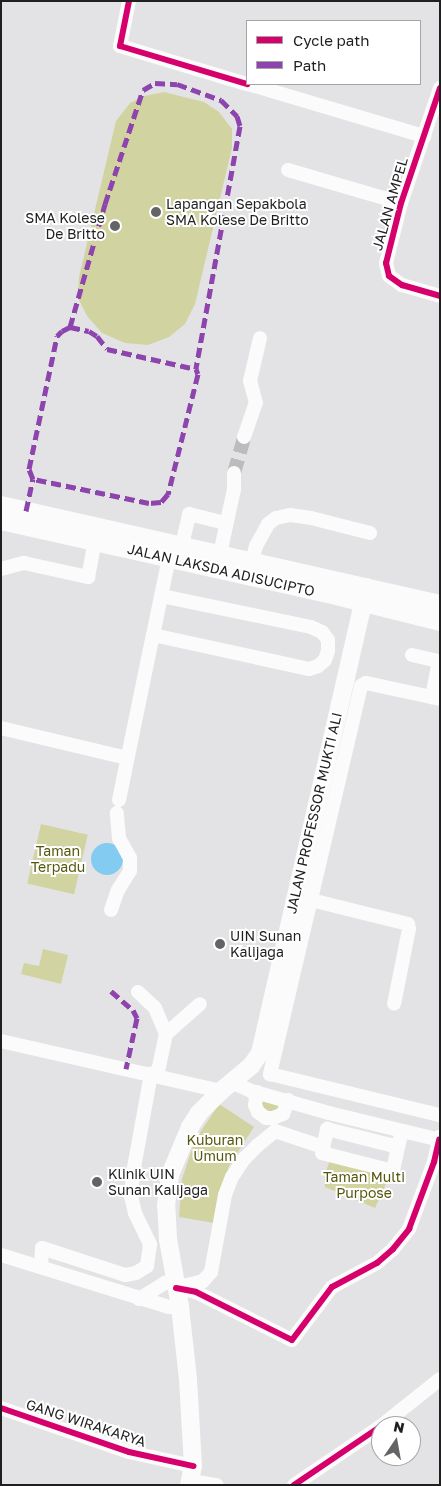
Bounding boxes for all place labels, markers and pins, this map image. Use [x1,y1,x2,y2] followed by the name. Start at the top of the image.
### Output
[166,196,309,228] place label: Lapangan Sepakbola SMA Kolese De Britto
[150,206,162,218] marker: Lapangan Sepakbola SMA Kolese De Britto
[25,210,105,242] place label: SMA Kolese De Britto
[109,220,121,232] marker: SMA Kolese De Britto
[230,928,301,960] place label: UIN Sunan Kalijaga
[214,938,226,950] marker: UIN Sunan Kalijaga
[108,1166,208,1198] place label: Klinik UIN Sunan Kalijaga
[90,1175,104,1189] marker: Klinik UIN Sunan Kalijaga

